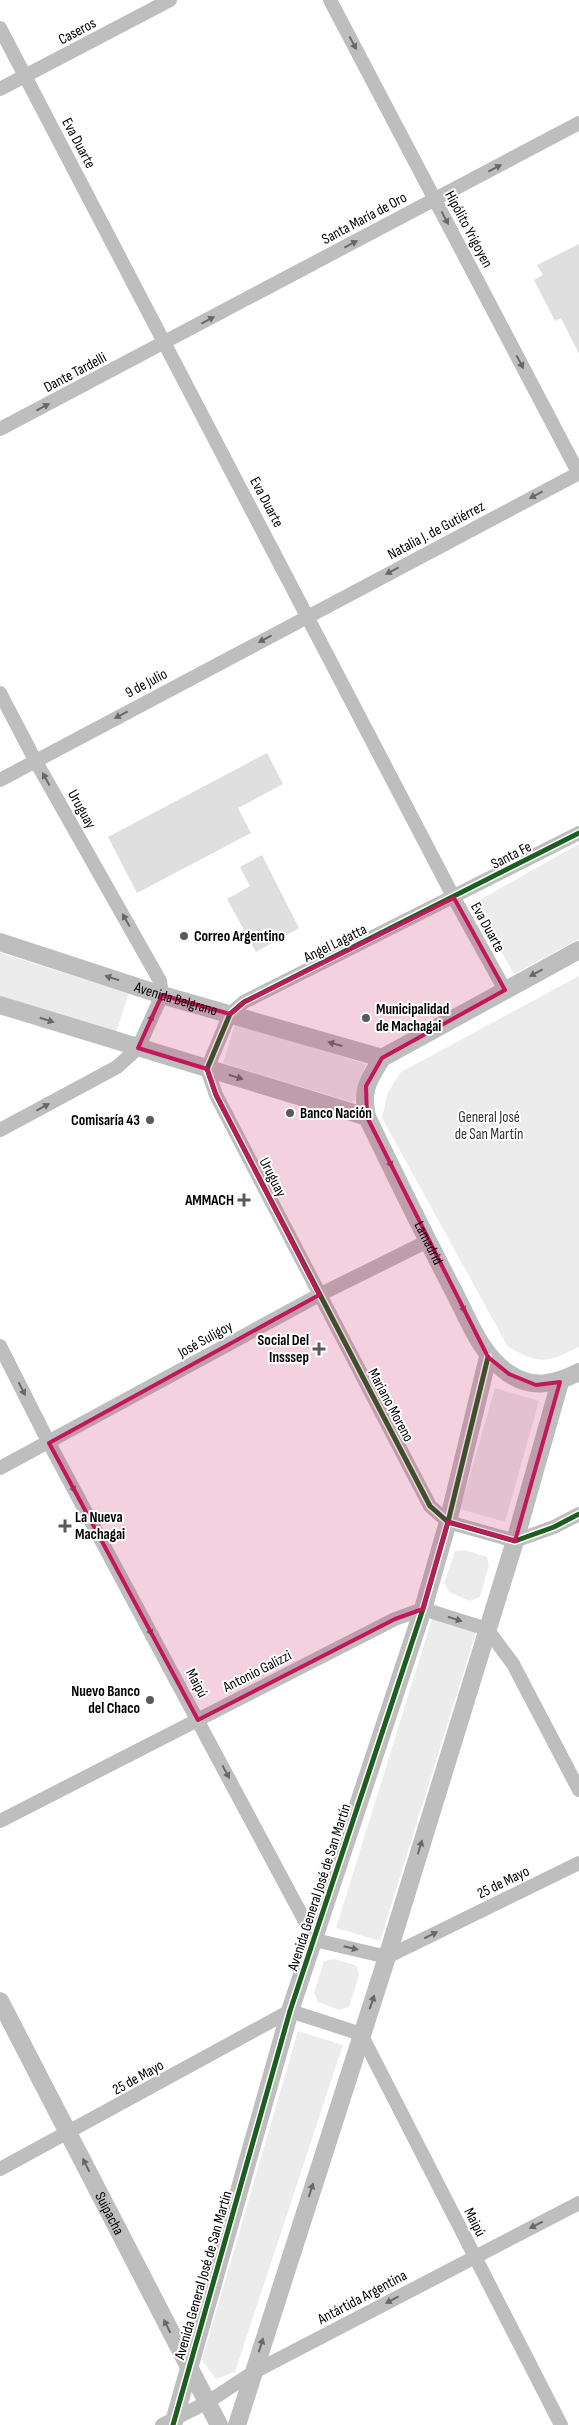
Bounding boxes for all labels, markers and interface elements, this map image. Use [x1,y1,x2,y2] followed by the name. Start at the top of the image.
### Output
[55,14,99,49] street label: Caseros
[349,36,357,50] one-way arrow
[57,115,100,172] street label: Eva Duarte
[488,163,502,172] one-way arrow
[440,187,497,271] street label: Hipólito Yrigoyen
[318,188,410,249] street label: Santa María de Oro
[441,211,449,225] one-way arrow
[345,239,358,248] one-way arrow
[201,315,215,324] one-way arrow
[41,348,110,397] street label: Dante Tardelli
[516,355,524,369] one-way arrow
[36,403,50,411] one-way arrow
[245,474,288,531] street label: Eva Duarte
[529,491,543,500] one-way arrow
[384,497,489,564] street label: Natalia J. de Gutiérrez
[386,567,399,576] one-way arrow
[258,635,272,643] one-way arrow
[122,664,171,702] street label: 9 de Julio
[114,711,129,719] one-way arrow
[42,771,50,786] one-way arrow
[63,786,100,832] street label: Uruguay
[488,837,535,874] street label: Santa Fe
[466,899,509,956] street label: Eva Duarte
[122,913,130,928] one-way arrow
[300,920,370,967] street label: Angel Lagatta
[194,927,285,946] place label: Correo Argentino
[178,930,190,942] marker: Correo Argentino
[529,969,543,977] one-way arrow
[104,974,119,982] one-way arrow
[131,977,220,1020] street label: Avenida Belgrano
[376,1000,449,1036] place label: Municipalidad de Machagai
[360,1012,372,1024] marker: Municipalidad de Machagai
[146,1014,154,1028] one-way arrow
[39,1016,54,1024] one-way arrow
[327,1040,342,1048] one-way arrow
[228,1074,243,1082] one-way arrow
[36,1103,50,1111] one-way arrow
[300,1104,372,1123] place label: Banco Nación
[284,1107,296,1119] marker: Banco Nación
[455,1108,523,1144] park label: General José de San Martín
[71,1111,140,1130] place label: Comisaría 43
[144,1114,156,1126] marker: Comisaría 43
[255,1154,291,1200] street label: Uruguay
[385,1154,393,1168] one-way arrow
[184,1191,234,1210] place label: AMMACH
[238,1194,250,1206] marker: AMMACH
[410,1218,447,1268] street label: Lamadrid
[458,1299,466,1314] one-way arrow
[174,1317,236,1363] street label: José Suligoy
[258,1331,309,1367] place label: Social Del Insssep
[313,1343,325,1355] marker: Social Del Insssep
[363,1365,418,1445] street label: Mariano Moreno
[18,1382,26,1397] one-way arrow
[68,1479,76,1493] one-way arrow
[75,1508,125,1544] place label: La Nueva Machagai
[59,1520,71,1532] marker: La Nueva Machagai
[448,1615,463,1623] one-way arrow
[145,1622,153,1636] one-way arrow
[219,1646,295,1697] street label: Antonio Galizzi
[181,1666,212,1701] street label: Maipú
[71,1682,140,1718] place label: Nuevo Banco del Chaco
[144,1694,156,1706] marker: Nuevo Banco del Chaco
[222,1765,230,1779] one-way arrow
[283,1801,355,1974] street label: Avenida General José de San Martín
[417,1840,425,1855] one-way arrow
[474,1862,532,1903] street label: 25 de Mayo
[424,1931,438,1939] one-way arrow
[344,1944,359,1952] one-way arrow
[369,1995,376,2010] one-way arrow
[109,2056,167,2099] street label: 25 de Mayo
[82,2158,90,2172] one-way arrow
[307,2182,315,2197] one-way arrow
[90,2189,128,2238] street label: Suipacha
[170,2189,237,2363] street label: Avenida General José de San Martín
[459,2205,490,2240] street label: Maipú
[528,2221,543,2229] one-way arrow
[313,2266,410,2329] street label: Antártida Argentina
[384,2296,399,2304] one-way arrow
[163,2318,171,2333] one-way arrow
[258,2337,265,2352] one-way arrow

